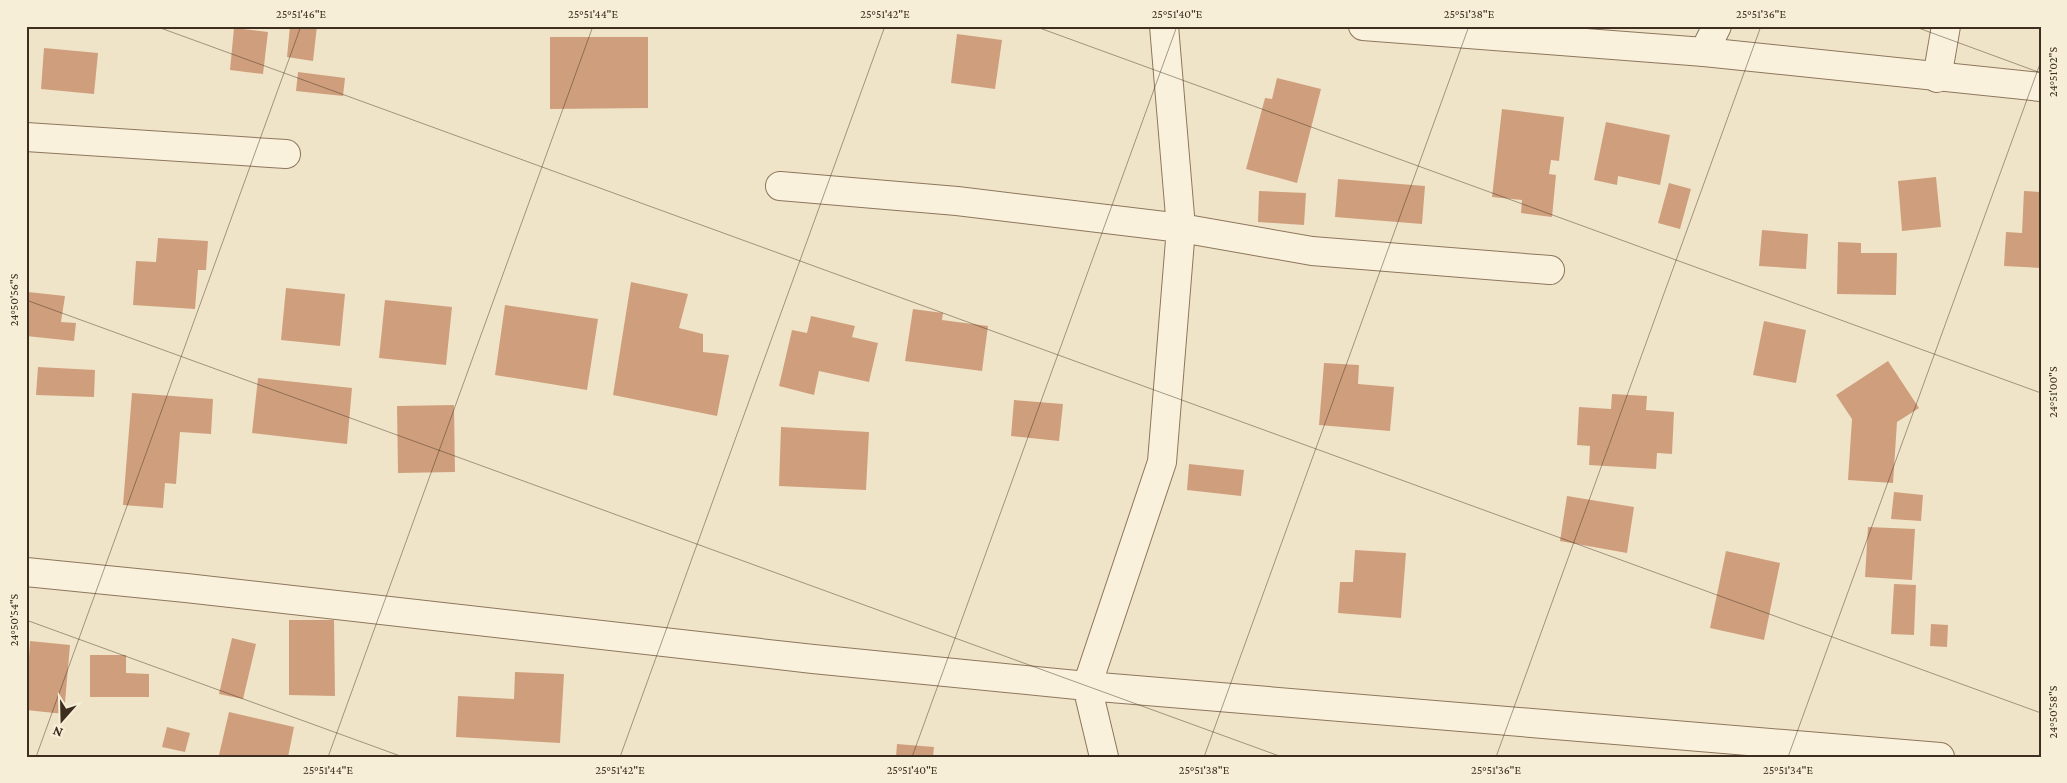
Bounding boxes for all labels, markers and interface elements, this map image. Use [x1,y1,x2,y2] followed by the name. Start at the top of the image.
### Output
[276,7,327,21] text: 25°51'46"E
[568,7,618,21] text: 25°51'44"E
[860,7,910,21] text: 25°51'42"E
[1152,7,1203,21] text: 25°51'40"E
[1444,7,1495,21] text: 25°51'38"E
[1736,7,1787,21] text: 25°51'36"E
[2046,47,2060,97] text: 24°51'02"S
[7,273,21,326] text: 24°50'56"S
[2046,366,2060,418] text: 24°51'00"S
[7,593,21,646] text: 24°50'54"S
[2046,685,2060,738] text: 24°50'58"S
[38,696,88,746] north arrow
[50,723,65,741] text: N
[303,763,353,777] text: 25°51'44"E
[595,763,645,777] text: 25°51'42"E
[887,763,938,777] text: 25°51'40"E
[1179,763,1230,777] text: 25°51'38"E
[1471,763,1522,777] text: 25°51'36"E
[1763,763,1813,777] text: 25°51'34"E

